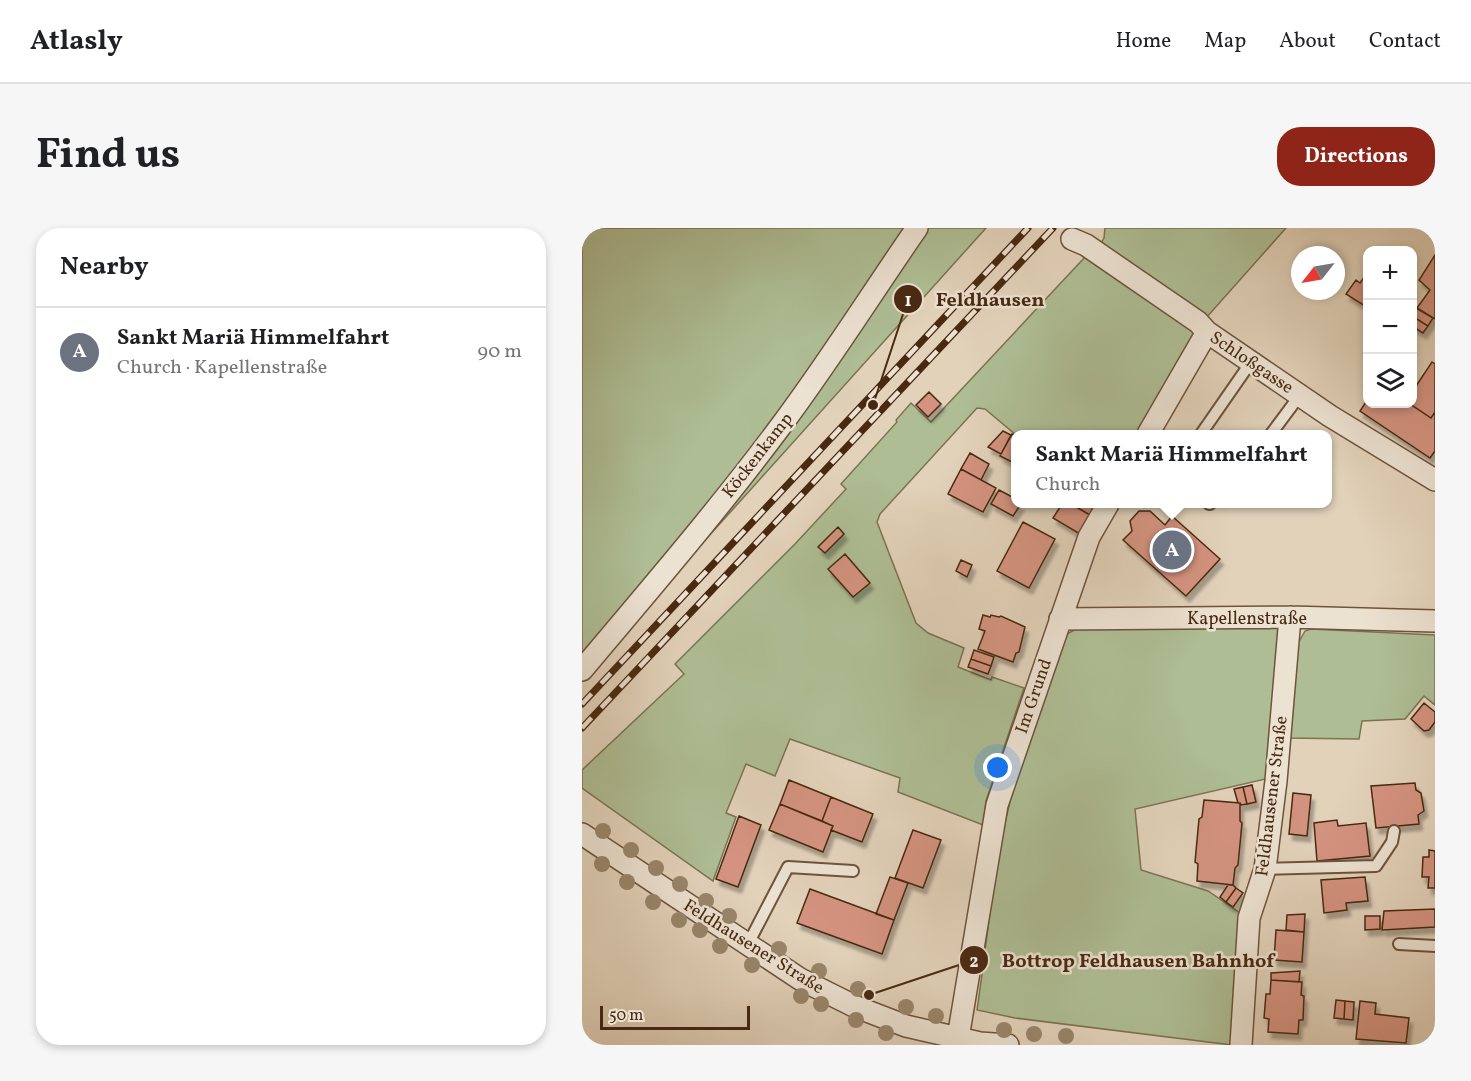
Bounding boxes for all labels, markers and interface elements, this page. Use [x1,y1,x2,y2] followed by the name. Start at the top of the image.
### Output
[30,22,123,61] text: Atlasly
[1116,27,1171,56] text: Home
[1204,27,1246,56] text: Map
[1279,27,1336,56] text: About
[1369,27,1441,56] text: Contact
[36,127,180,186] text: Find us
[1277,127,1435,186] button: Directions
[1291,246,1345,300] north arrow
[1363,246,1417,408] map controls
[1363,246,1417,300] button: +
[60,249,149,285] text: Nearby
[893,280,1056,318] callout: Feldhausen
[936,287,1044,315] text: Feldhausen
[904,289,912,314] text: 1
[1363,300,1417,354] button: −
[117,323,389,354] text: Sankt Mariä Himmelfahrt
[1204,326,1298,400] street label: Schloßgasse
[72,338,87,366] text: A
[478,338,522,366] text: 90 m
[117,354,327,382] text: Church · Kapellenstraße
[1363,354,1417,408] button: layers
[717,408,800,504] street label: Köckenkamp
[1011,430,1332,508] popup
[1035,440,1308,471] text: Sankt Mariä Himmelfahrt
[1035,471,1100,499] text: Church
[1152,528,1192,572] pin: A
[1187,607,1307,632] street label: Kapellenstraße
[1010,656,1059,737] street label: Im Grund
[1250,714,1295,878] street label: Feldhausener Straße
[983,753,1012,782] your location
[678,894,828,1001] street label: Feldhausener Straße
[959,941,1286,979] callout: Bottrop Feldhausen Bahnhof
[1002,948,1276,976] text: Bottrop Feldhausen Bahnhof
[969,950,979,975] text: 2
[600,1003,750,1030] scale bar
[609,1005,643,1027] text: 50 m

